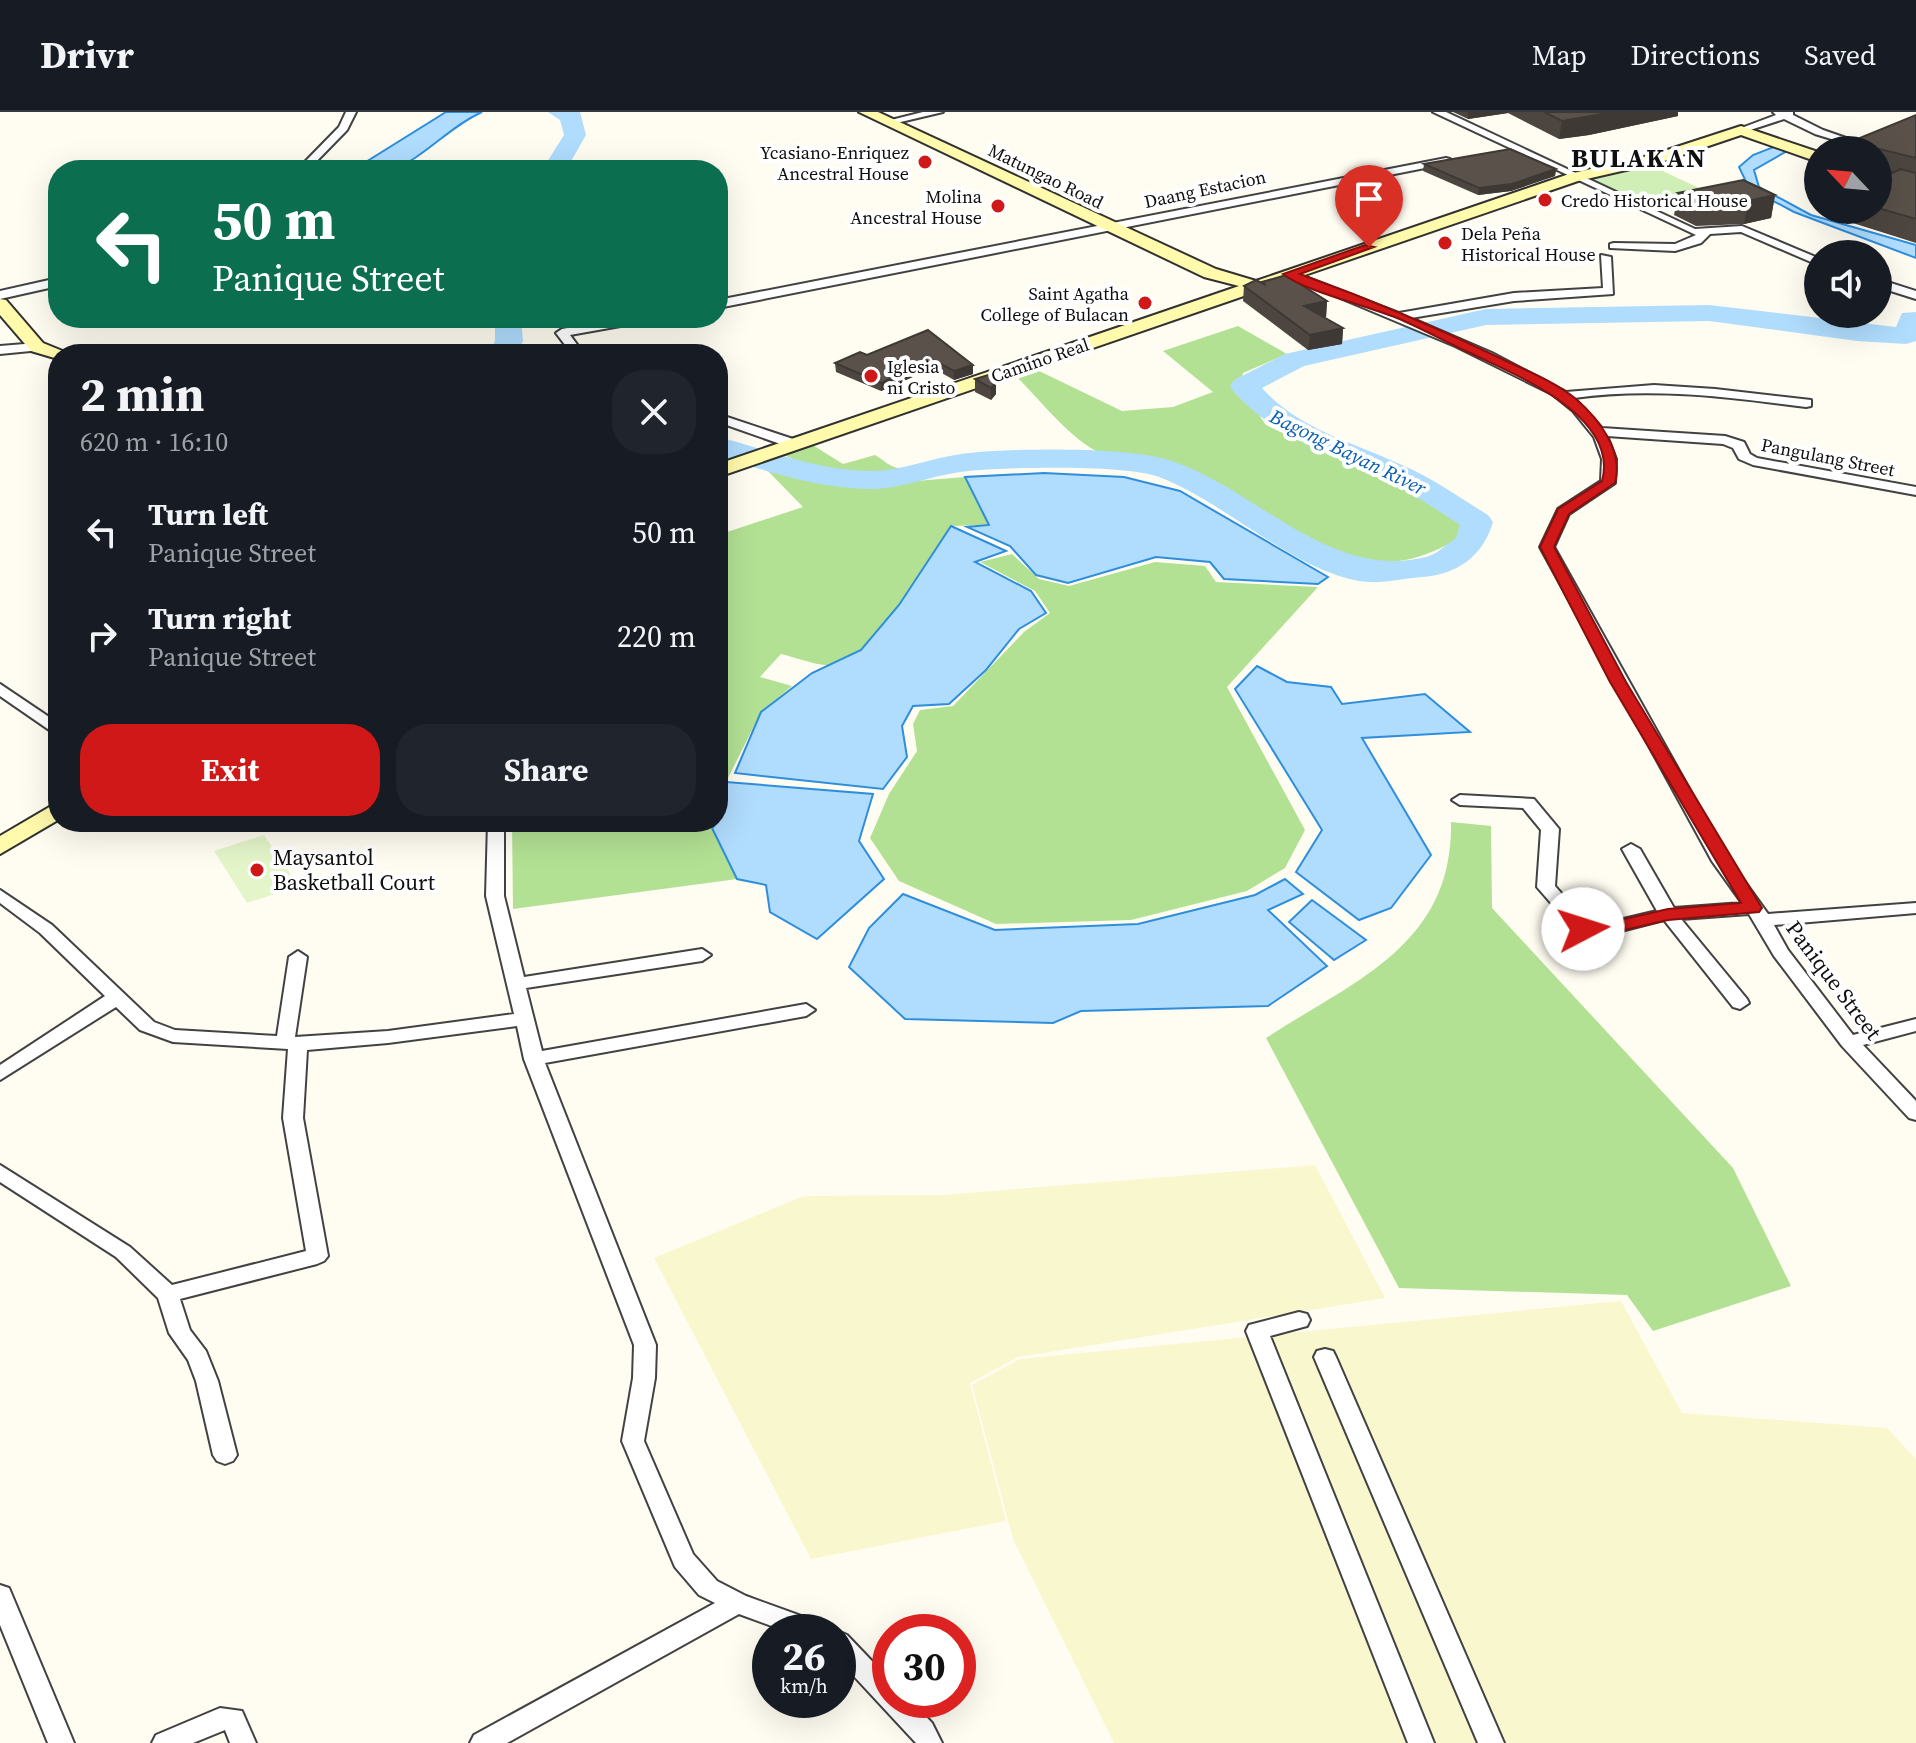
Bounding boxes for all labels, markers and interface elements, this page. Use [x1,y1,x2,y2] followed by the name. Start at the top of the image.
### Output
[40,29,134,81] text: Drivr
[1532,36,1587,74] text: Map
[1631,36,1760,74] text: Directions
[1804,36,1876,74] text: Saved
[1804,136,1892,224] north arrow
[1804,136,1892,328] map controls
[984,137,1108,215] street label: Matungao Road
[760,140,909,186] place label: Ycasiano-Enriquez Ancestral House
[1571,140,1707,176] district label: BULAKAN
[916,153,934,171] marker: Ycasiano-Enriquez Ancestral House
[1142,164,1268,214] street label: Daang Estacion
[1335,165,1403,247] pin
[1347,177,1391,221] icon: arrive
[212,181,335,258] text: 50 m
[850,184,983,230] place label: Molina Ancestral House
[1561,188,1748,213] place label: Credo Historical House
[1536,191,1554,209] marker: Credo Historical House
[80,192,184,296] icon: left
[989,197,1007,215] marker: Molina Ancestral House
[1461,221,1596,267] place label: Dela Peña Historical House
[1436,234,1454,252] marker: Dela Peña Historical House
[1804,240,1892,328] button: sound
[212,254,444,303] text: Panique Street
[981,281,1130,327] place label: Saint Agatha College of Bulacan
[1136,294,1154,312] marker: Saint Agatha College of Bulacan
[988,332,1092,388] street label: Camino Real
[887,354,955,400] place label: Iglesia ni Cristo
[80,361,205,427] text: 2 min
[862,367,880,385] marker: Iglesia ni Cristo
[612,370,696,454] button: close
[1264,402,1432,502] water label: Bagong Bayan River
[80,424,228,460] text: 620 m · 16:10
[1759,432,1897,482] street label: Pangulang Street
[148,494,268,535] text: Turn left
[80,510,124,554] icon: left
[632,512,696,553] text: 50 m
[148,535,316,571] text: Panique Street
[148,598,291,639] text: Turn right
[80,614,124,658] icon: right
[617,616,696,657] text: 220 m
[148,639,316,675] text: Panique Street
[80,724,380,816] button: Exit
[396,724,696,816] button: Share
[273,842,436,897] place label: Maysantol Basketball Court
[248,861,266,879] marker: Maysantol Basketball Court
[1541,887,1625,971] position arrow
[1779,914,1889,1046] street label: Panique Street
[872,1614,976,1718] speed limit sign: 30
[782,1629,826,1683] text: 26
[780,1672,828,1700] text: km/h

